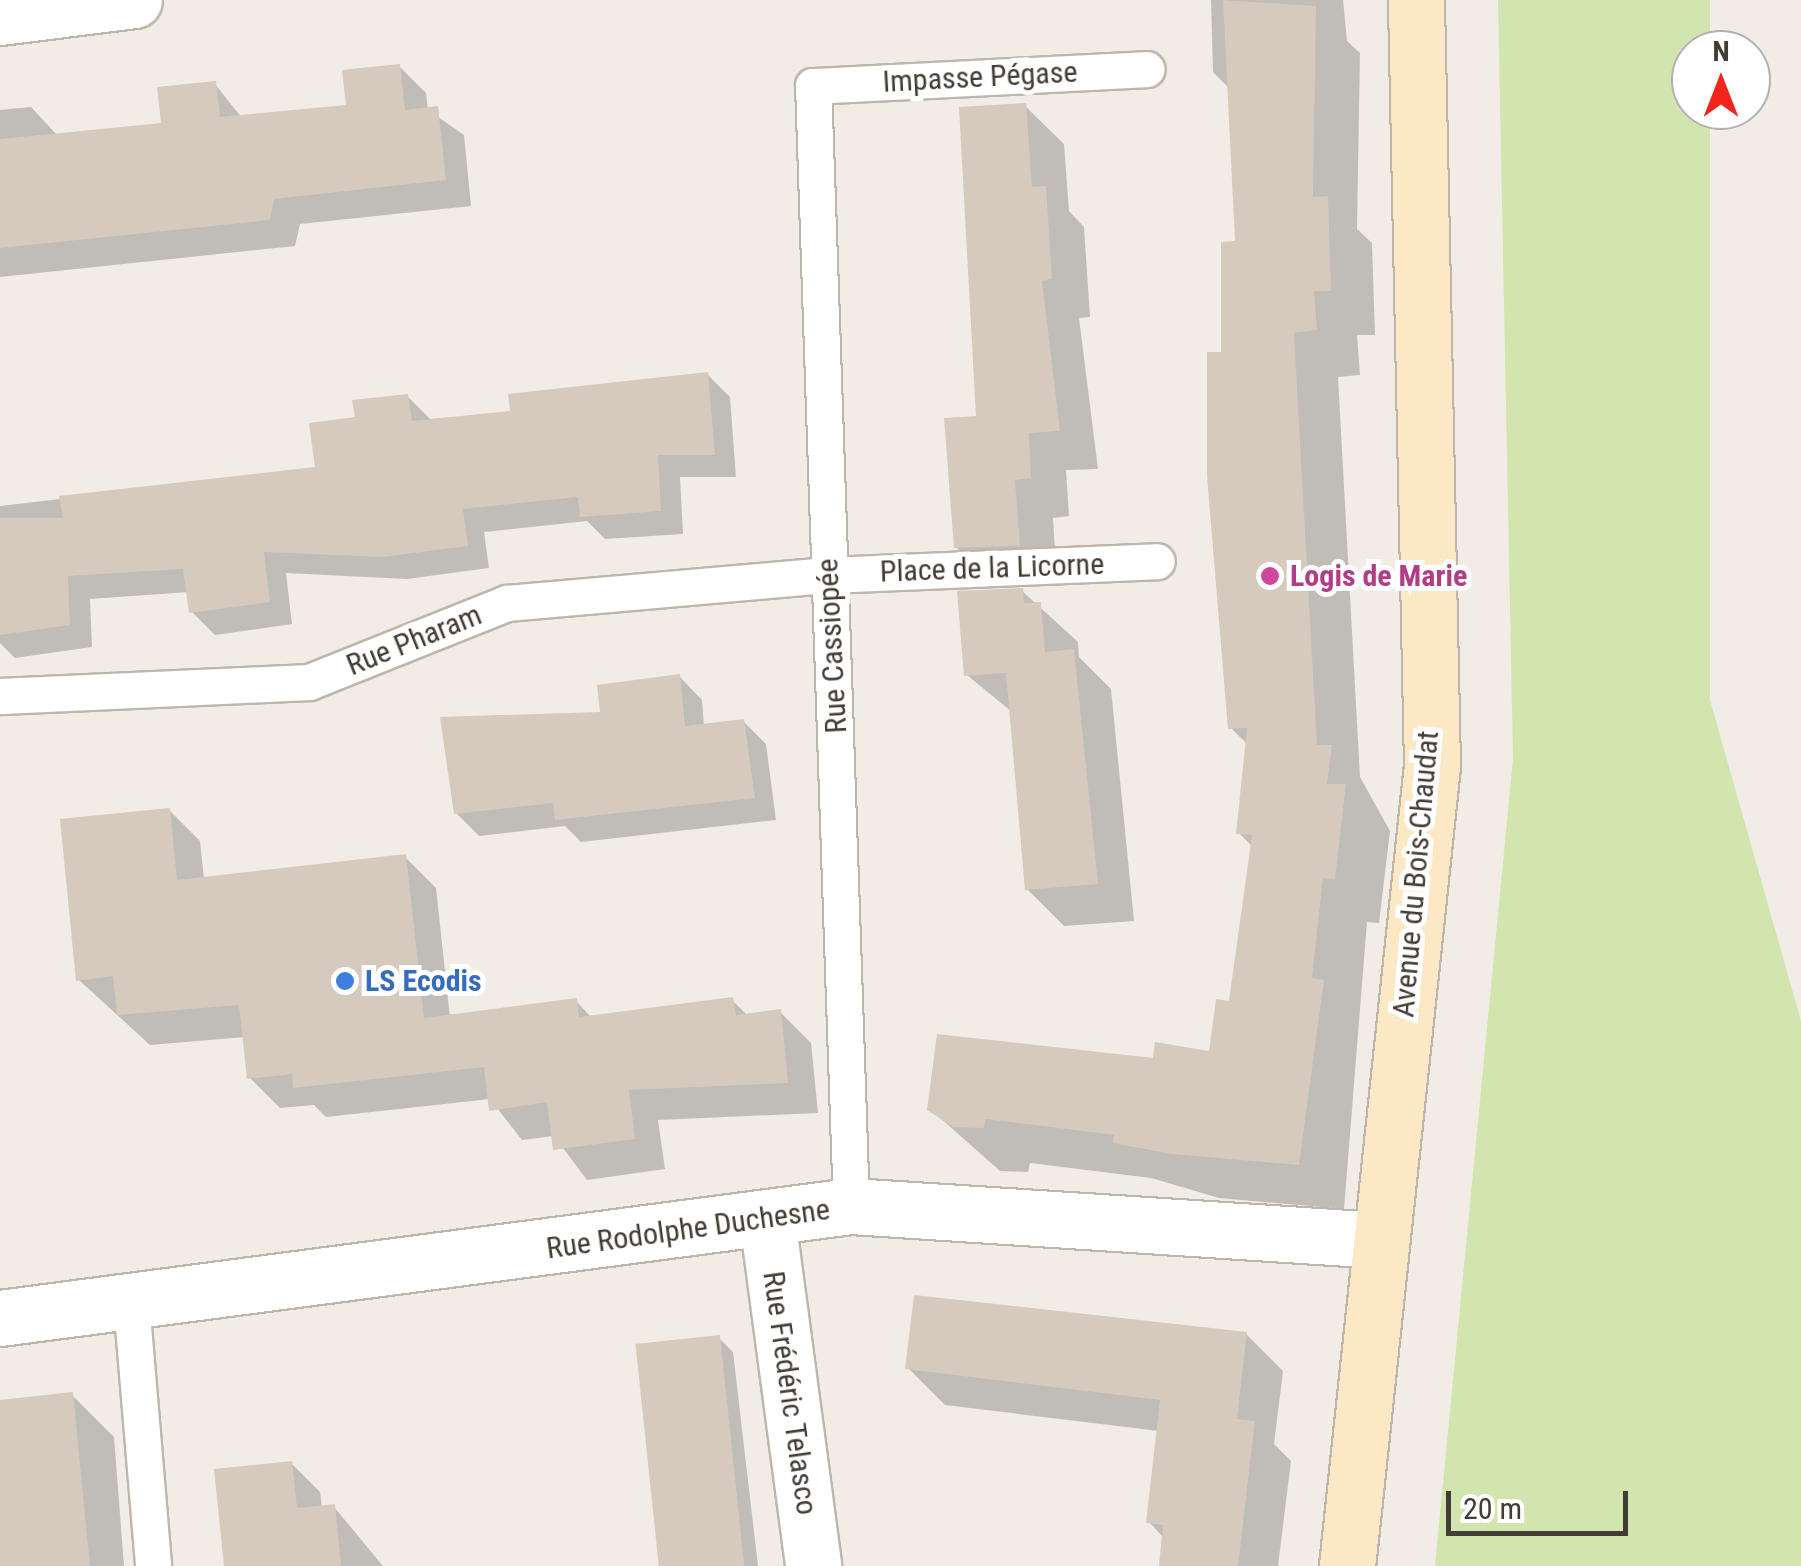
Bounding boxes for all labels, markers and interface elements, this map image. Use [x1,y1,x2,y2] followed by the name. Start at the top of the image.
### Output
[1671,30,1771,130] north arrow
[1712,35,1730,68] text: N
[882,54,1078,100] street label: Impasse Pégase
[879,546,1105,590] street label: Place de la Licorne
[809,558,855,734] street label: Rue Cassiopée
[1290,558,1467,594] place label: Logis de Marie
[1259,565,1281,587] marker: Logis de Marie
[341,597,487,683] street label: Rue Pharam
[1386,729,1446,1019] street label: Avenue du Bois-Chaudat
[365,963,482,999] place label: LS Ecodis
[334,970,356,992] marker: LS Ecodis
[544,1191,832,1267] street label: Rue Rodolphe Duchesne
[755,1269,825,1517] street label: Rue Frédéric Telasco
[1451,1471,1634,1533] scale bar
[1463,1491,1522,1526] text: 20 m

